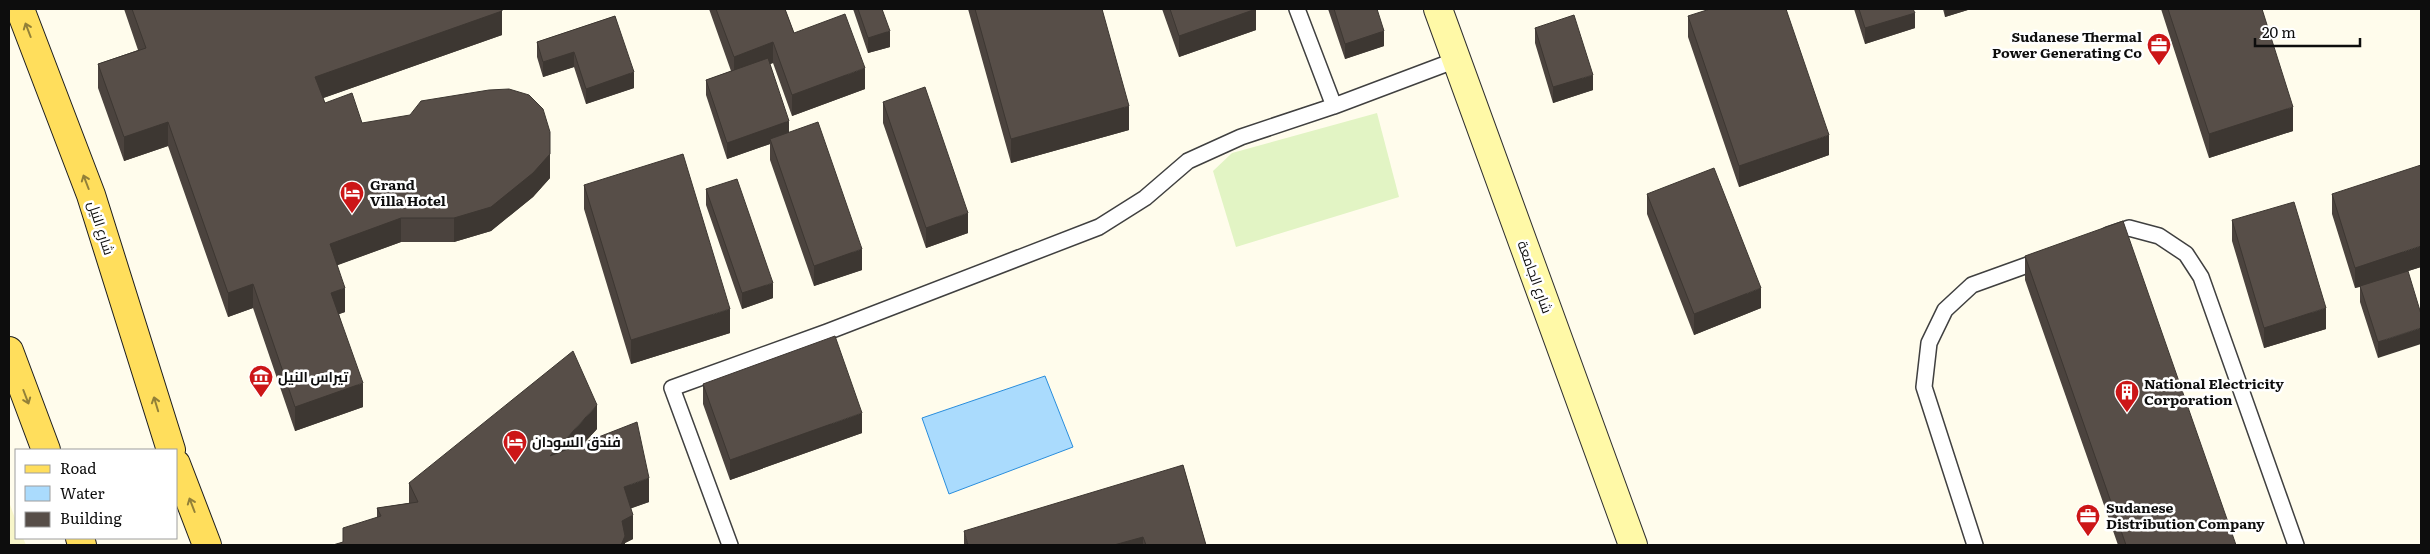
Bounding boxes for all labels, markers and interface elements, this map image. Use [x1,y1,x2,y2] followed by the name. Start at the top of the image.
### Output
[2255,15,2360,47] scale bar
[2262,20,2296,43] text: 20 m
[23,23,33,38] one-way arrow
[1992,26,2142,62] place label: Sudanese Thermal Power Generating Co
[2146,32,2172,66] office icon: Sudanese Thermal Power Generating Co
[370,174,446,210] place label: Grand Villa Hotel
[81,175,90,190] one-way arrow
[339,180,365,214] hotel icon: Grand Villa Hotel
[84,198,120,257] street label: شارع النيل
[1514,237,1558,316] street label: شارع الجامعة
[248,364,274,398] museum icon: تيراس النيل
[278,366,349,386] place label: تيراس النيل
[2144,373,2284,409] place label: National Electricity Corporation
[2114,379,2140,413] building icon: National Electricity Corporation
[22,389,31,404] one-way arrow
[151,396,161,412] one-way arrow
[502,429,528,463] hotel icon: فندق السودان
[532,431,621,451] place label: فندق السودان
[15,449,178,539] legend
[60,456,96,479] text: Road
[60,481,105,504] text: Water
[187,497,196,513] one-way arrow
[2106,497,2265,533] place label: Sudanese Distribution Company
[2075,503,2101,537] office icon: Sudanese Distribution Company
[60,506,122,529] text: Building

